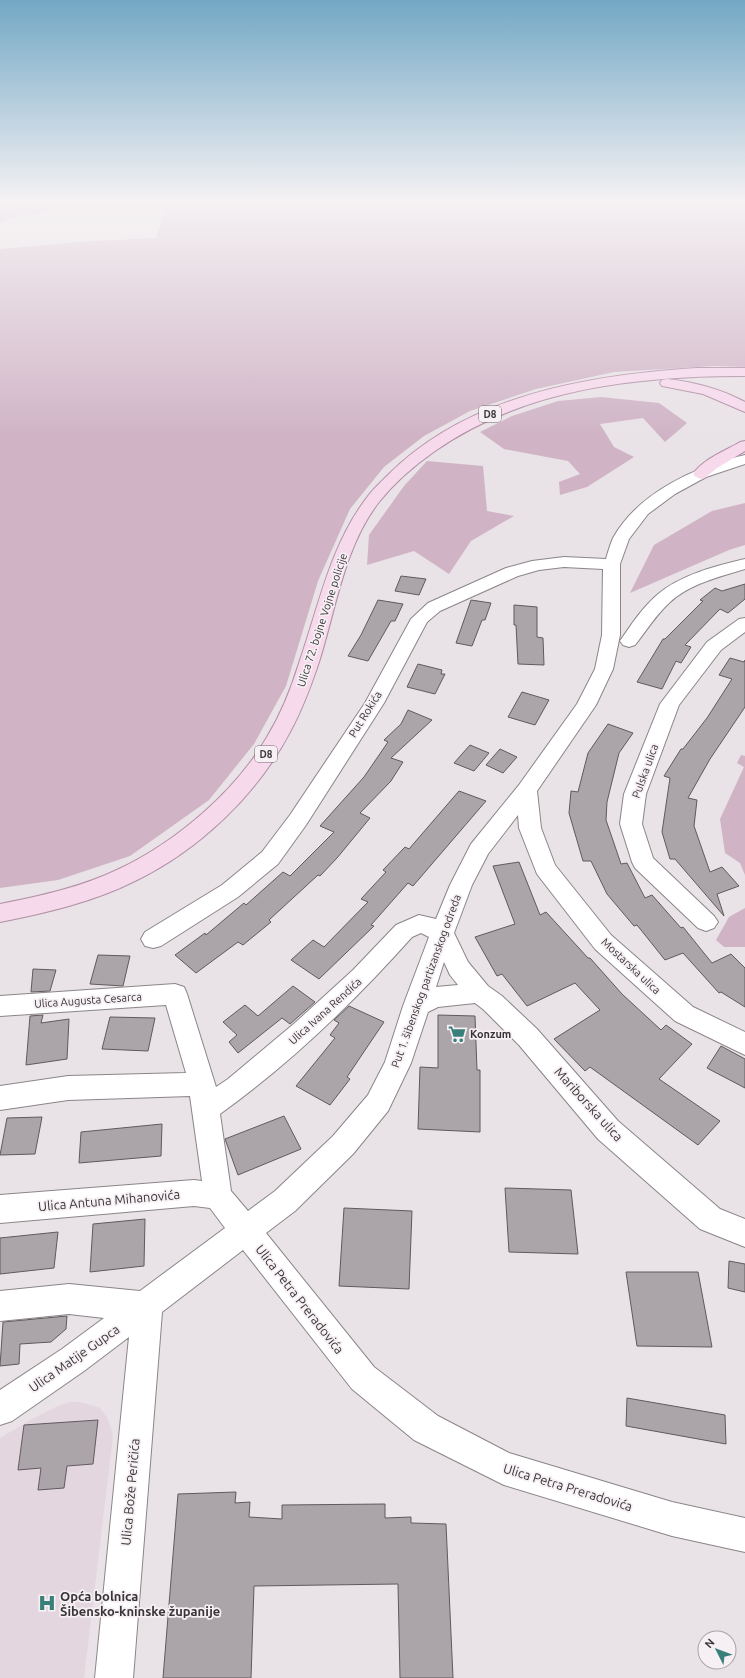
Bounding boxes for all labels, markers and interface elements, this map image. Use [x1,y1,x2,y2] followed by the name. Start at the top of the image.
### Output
[479,406,501,422] road number: D8
[295,552,349,688] street label: Ulica 72. bojne Vojne policije
[346,689,384,739] street label: Put Rokića
[630,742,660,800] street label: Pulska ulica
[255,746,277,762] road number: D8
[389,893,463,1069] street label: Put 1. šibenskog partizanskog odreda
[599,936,663,996] street label: Mostarska ulica
[286,975,364,1047] street label: Ulica Ivana Rendića
[34,990,142,1010] street label: Ulica Augusta Cesarca
[447,1024,467,1044] supermarket icon: Konzum
[470,1028,511,1040] place label: Konzum
[552,1064,626,1144] street label: Mariborska ulica
[37,1187,181,1213] street label: Ulica Antuna Mihanovića
[253,1242,347,1356] street label: Ulica Petra Preradovića
[26,1322,122,1394] street label: Ulica Matije Gupca
[118,1438,142,1546] street label: Ulica Bože Peričića
[502,1461,634,1513] street label: Ulica Petra Preradovića
[60,1589,220,1618] place label: Opća bolnica Šibensko-kninske županije
[37,1593,57,1613] hospital icon: Opća bolnica Šibensko-kninske županije
[697,1630,737,1670] north arrow
[702,1636,717,1650] text: N

